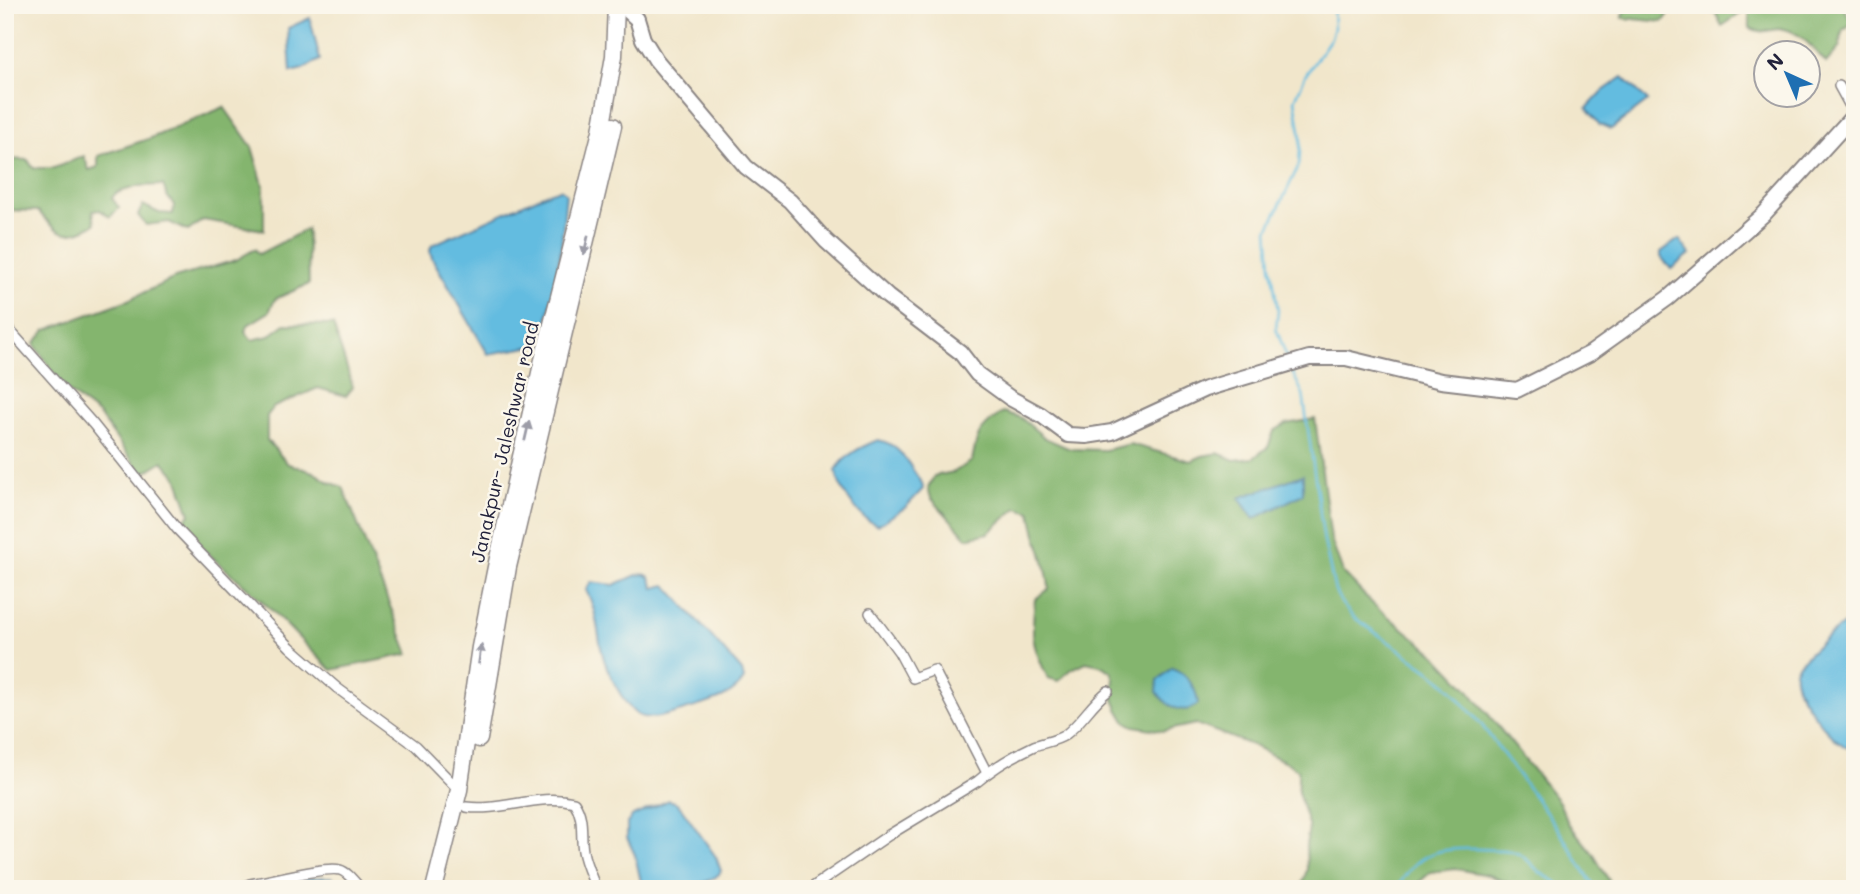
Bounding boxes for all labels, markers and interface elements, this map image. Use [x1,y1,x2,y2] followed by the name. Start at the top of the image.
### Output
[1752,38,1822,108] north arrow
[1761,47,1789,75] text: N
[580,234,591,256] one-way arrow
[464,319,544,565] street label: Janakpur- Jaleshwar road
[522,420,533,442] one-way arrow
[474,643,485,665] one-way arrow

